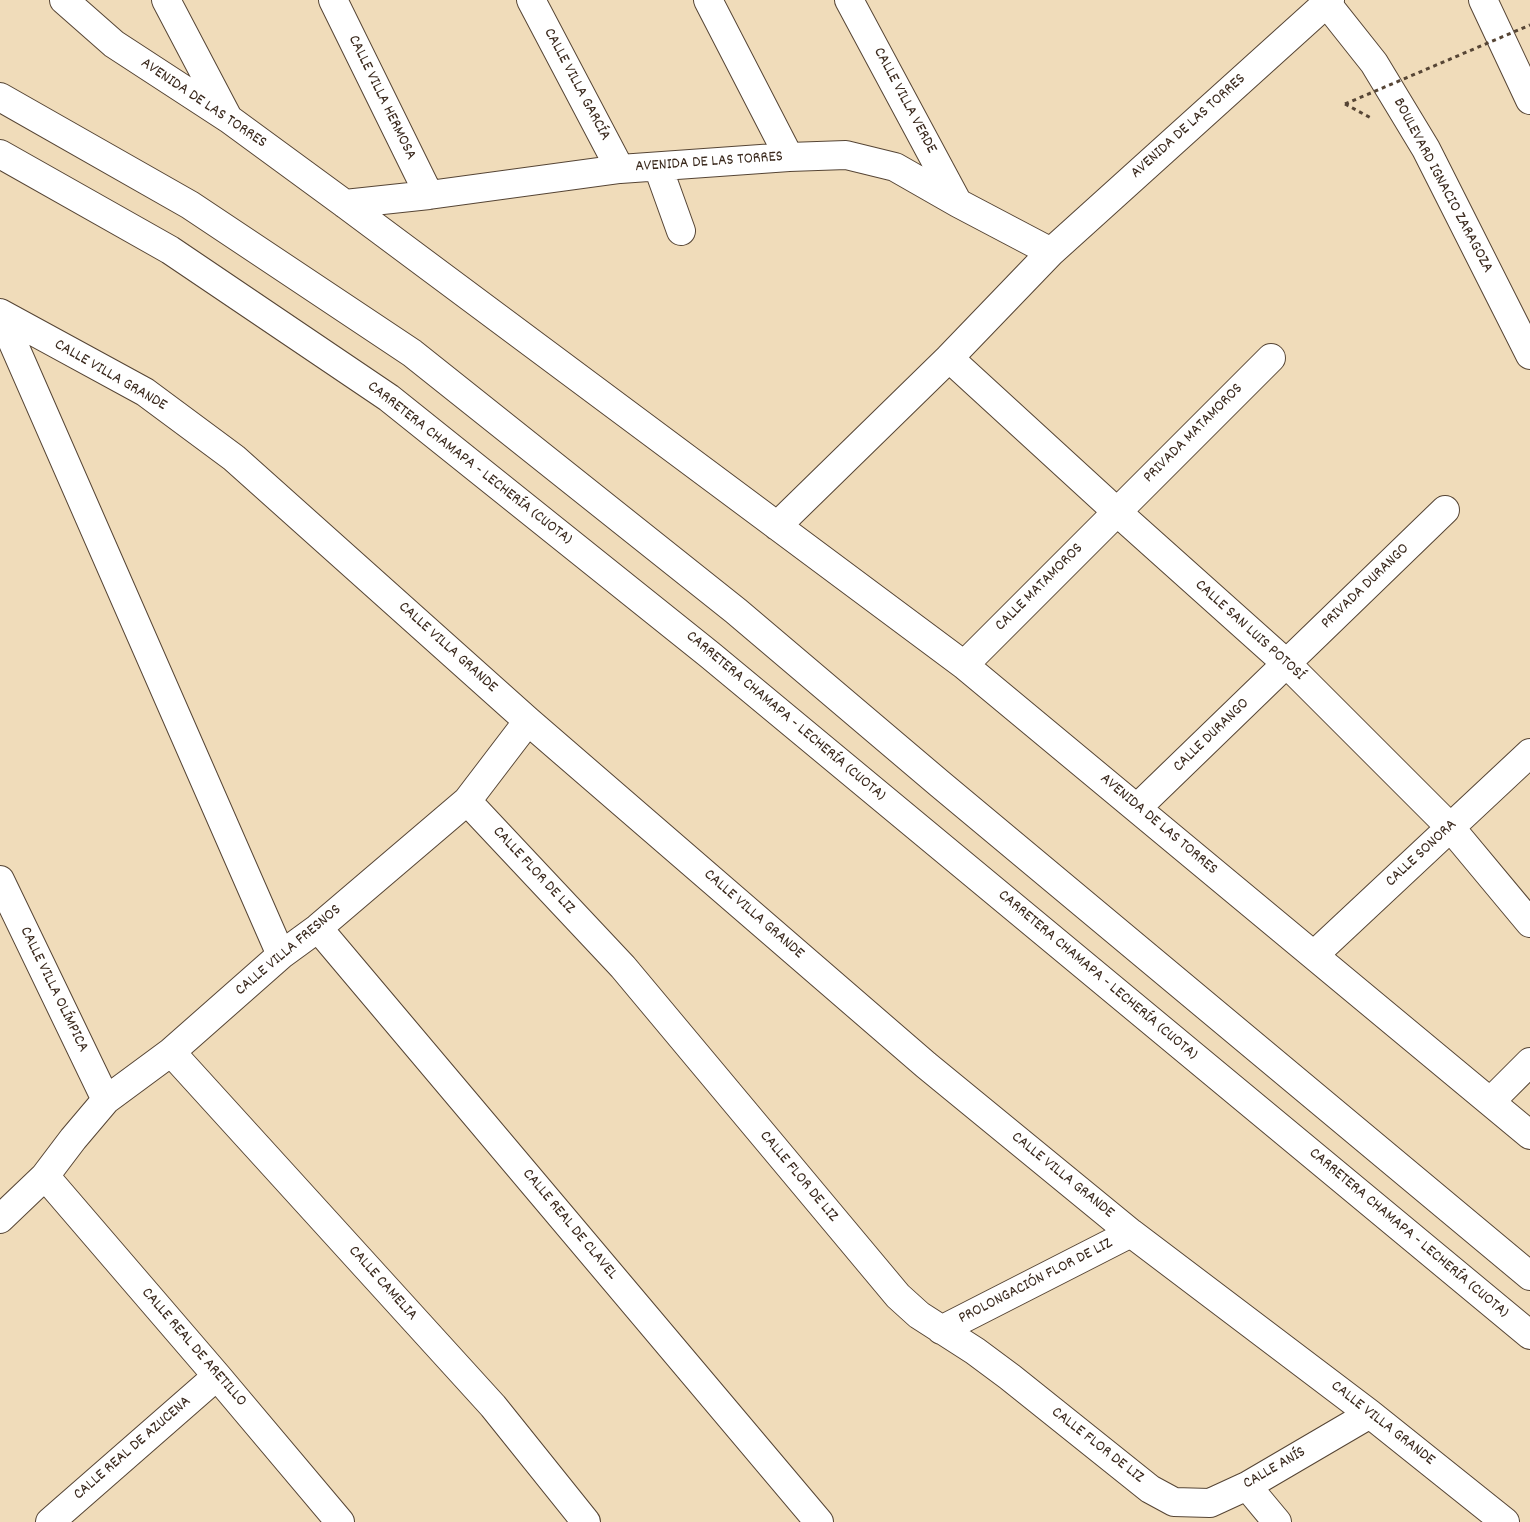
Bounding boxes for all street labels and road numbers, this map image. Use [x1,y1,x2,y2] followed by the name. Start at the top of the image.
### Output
[538,26,614,144] street label: CALLE VILLA GARCÍA
[342,32,420,164] street label: CALLE VILLA HERMOSA
[868,45,940,157] street label: CALLE VILLA VERDE
[136,55,270,153] street label: AVENIDA DE LAS TORRES
[1128,70,1250,184] street label: AVENIDA DE LAS TORRES
[1388,95,1496,277] street label: BOULEVARD IGNACIO ZARAGOZA
[635,148,783,178] street label: AVENIDA DE LAS TORRES
[50,336,170,416] street label: CALLE VILLA GRANDE
[363,378,575,550] street label: CARRETERA CHAMAPA - LECHERÍA (CUOTA)
[1140,380,1248,488] street label: PRIVADA MATAMOROS
[992,540,1088,636] street label: CALLE MATAMOROS
[1318,540,1414,634] street label: PRIVADA DURANGO
[1190,577,1308,685] street label: CALLE SAN LUIS POTOSÍ
[393,598,501,698] street label: CALLE VILLA GRANDE
[681,628,889,806] street label: CARRETERA CHAMAPA - LECHERÍA (CUOTA)
[1170,695,1254,777] street label: CALLE DURANGO
[1095,770,1221,880] street label: AVENIDA DE LAS TORRES
[1382,816,1462,892] street label: CALLE SONORA
[488,823,578,919] street label: CALLE FLOR DE LIZ
[699,866,807,964] street label: CALLE VILLA GRANDE
[993,887,1201,1065] street label: CARRETERA CHAMAPA - LECHERÍA (CUOTA)
[232,901,346,1001] street label: CALLE VILLA FRESNOS
[14,924,92,1056] street label: CALLE VILLA OLÍMPICA
[754,1128,842,1226] street label: CALLE FLOR DE LIZ
[1007,1129,1117,1223] street label: CALLE VILLA GRANDE
[1304,1145,1512,1323] street label: CARRETERA CHAMAPA - LECHERÍA (CUOTA)
[517,1166,621,1284] street label: CALLE REAL DE CLAVEL
[956,1235,1116,1329] street label: PROLONGACIÓN FLOR DE LIZ
[343,1243,421,1325] street label: CALLE CAMELIA
[136,1285,250,1411] street label: CALLE REAL DE ARETILLO
[1326,1377,1438,1471] street label: CALLE VILLA GRANDE
[70,1393,196,1505] street label: CALLE REAL DE AZUCENA
[1047,1404,1147,1488] street label: CALLE FLOR DE LIZ
[1240,1443,1310,1495] street label: CALLE ANÍS

